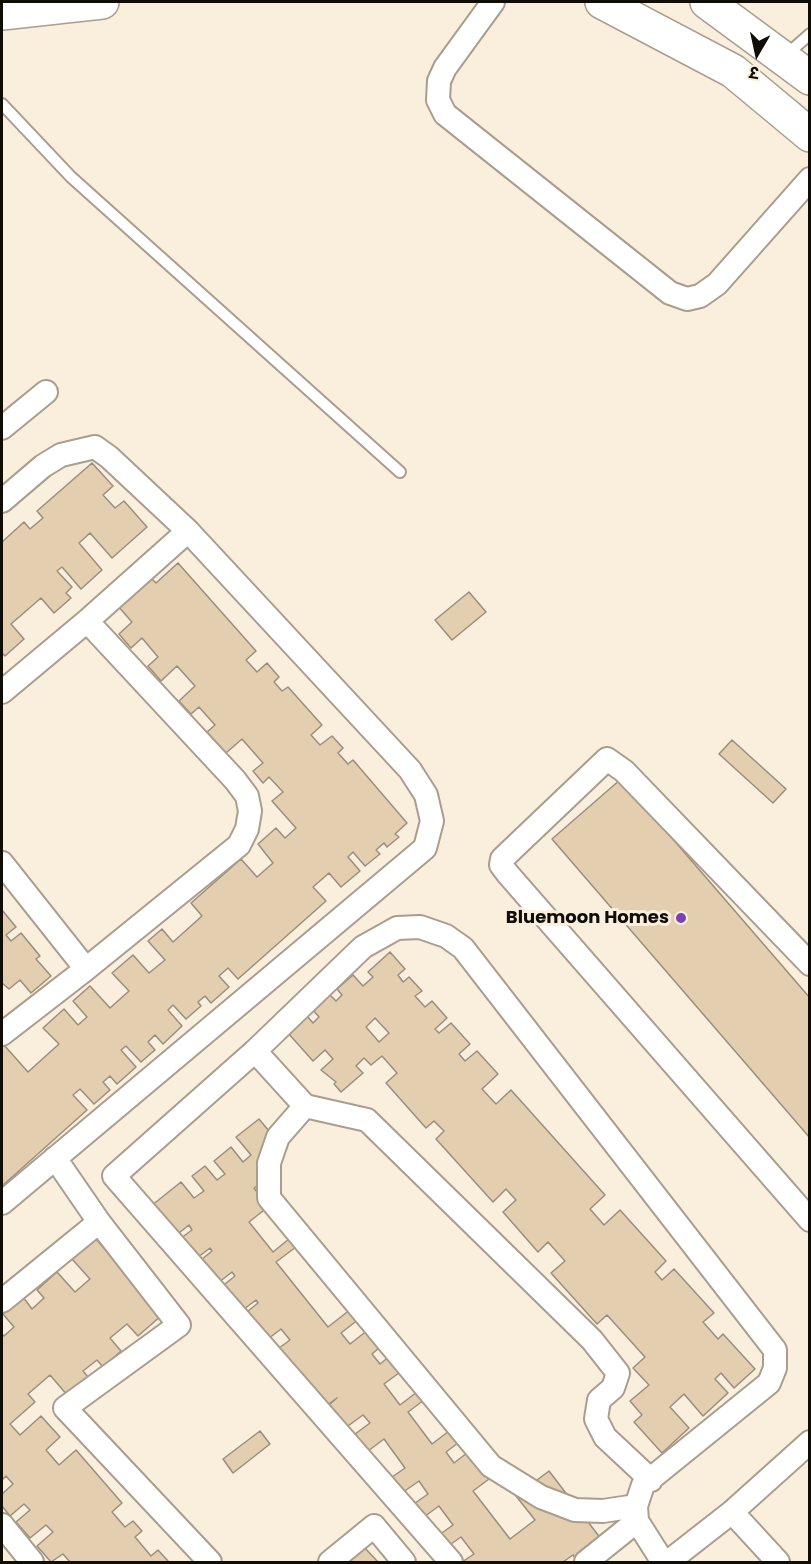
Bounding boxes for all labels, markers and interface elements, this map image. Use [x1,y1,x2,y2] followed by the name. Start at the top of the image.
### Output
[727,24,787,84] north arrow
[748,60,760,84] text: उ
[506,907,669,929] place label: Bluemoon Homes
[674,911,688,925] marker: Bluemoon Homes

